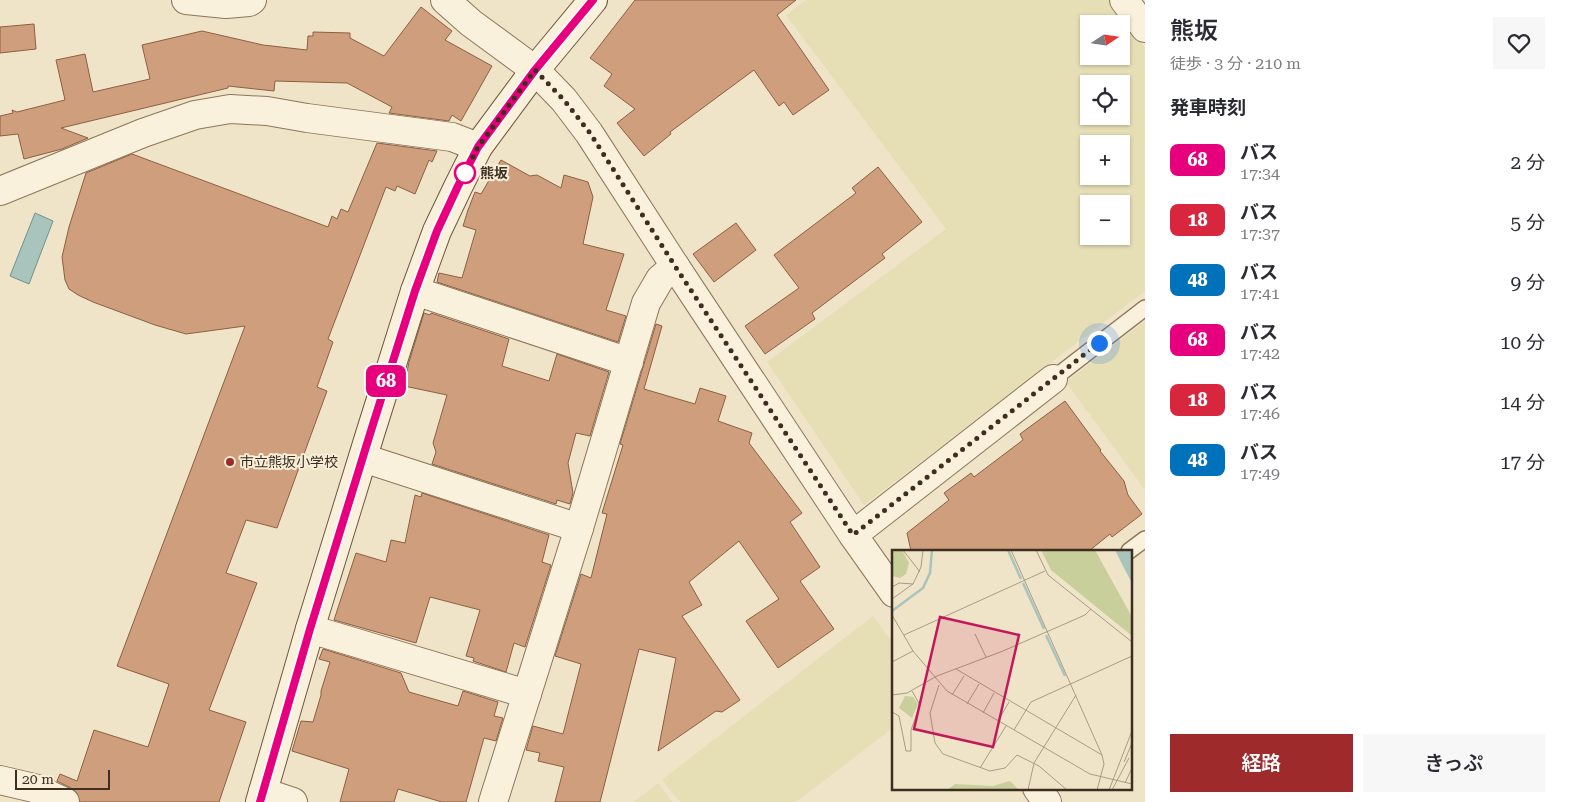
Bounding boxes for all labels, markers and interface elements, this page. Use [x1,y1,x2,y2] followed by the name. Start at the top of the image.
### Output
[1080,15,1130,65] north arrow
[1080,15,1130,245] map controls
[1170,17,1218,45] text: 熊坂
[1493,17,1545,69] button: heart
[1170,54,1301,73] text: 徒歩 · 3 分 · 210 m
[1080,75,1130,125] button: locate
[1170,96,1246,119] text: 発車時刻
[1080,135,1130,185] button: +
[1240,141,1278,164] text: バス
[1187,149,1208,170] text: 68
[1511,151,1545,174] text: 2 分
[454,162,476,184] marker: 熊坂
[1240,164,1280,183] text: 17:34
[480,165,508,181] place label: 熊坂
[1080,195,1130,245] button: −
[1240,201,1278,224] text: バス
[1187,209,1208,230] text: 18
[1511,211,1545,234] text: 5 分
[1240,224,1280,243] text: 17:37
[1240,261,1278,284] text: バス
[1187,269,1208,290] text: 48
[1511,271,1545,294] text: 9 分
[1240,284,1280,303] text: 17:41
[1240,321,1278,344] text: バス
[1187,329,1208,350] text: 68
[1087,331,1112,356] your location
[1500,331,1545,354] text: 10 分
[1240,344,1280,363] text: 17:42
[364,365,408,397] line badge: 68
[376,370,396,391] text: 68
[1240,381,1278,404] text: バス
[1187,389,1208,410] text: 18
[1500,391,1545,414] text: 14 分
[1240,404,1280,423] text: 17:46
[1240,441,1278,464] text: バス
[1187,449,1208,470] text: 48
[1500,451,1545,474] text: 17 分
[240,454,338,470] place label: 市立熊坂小学校
[224,456,236,468] marker: 市立熊坂小学校
[1240,464,1280,483] text: 17:49
[892,550,1132,790] inset map
[1170,734,1353,792] button: 経路
[1363,734,1545,792] button: きっぷ
[15,767,110,790] scale bar
[22,771,54,787] text: 20 m

